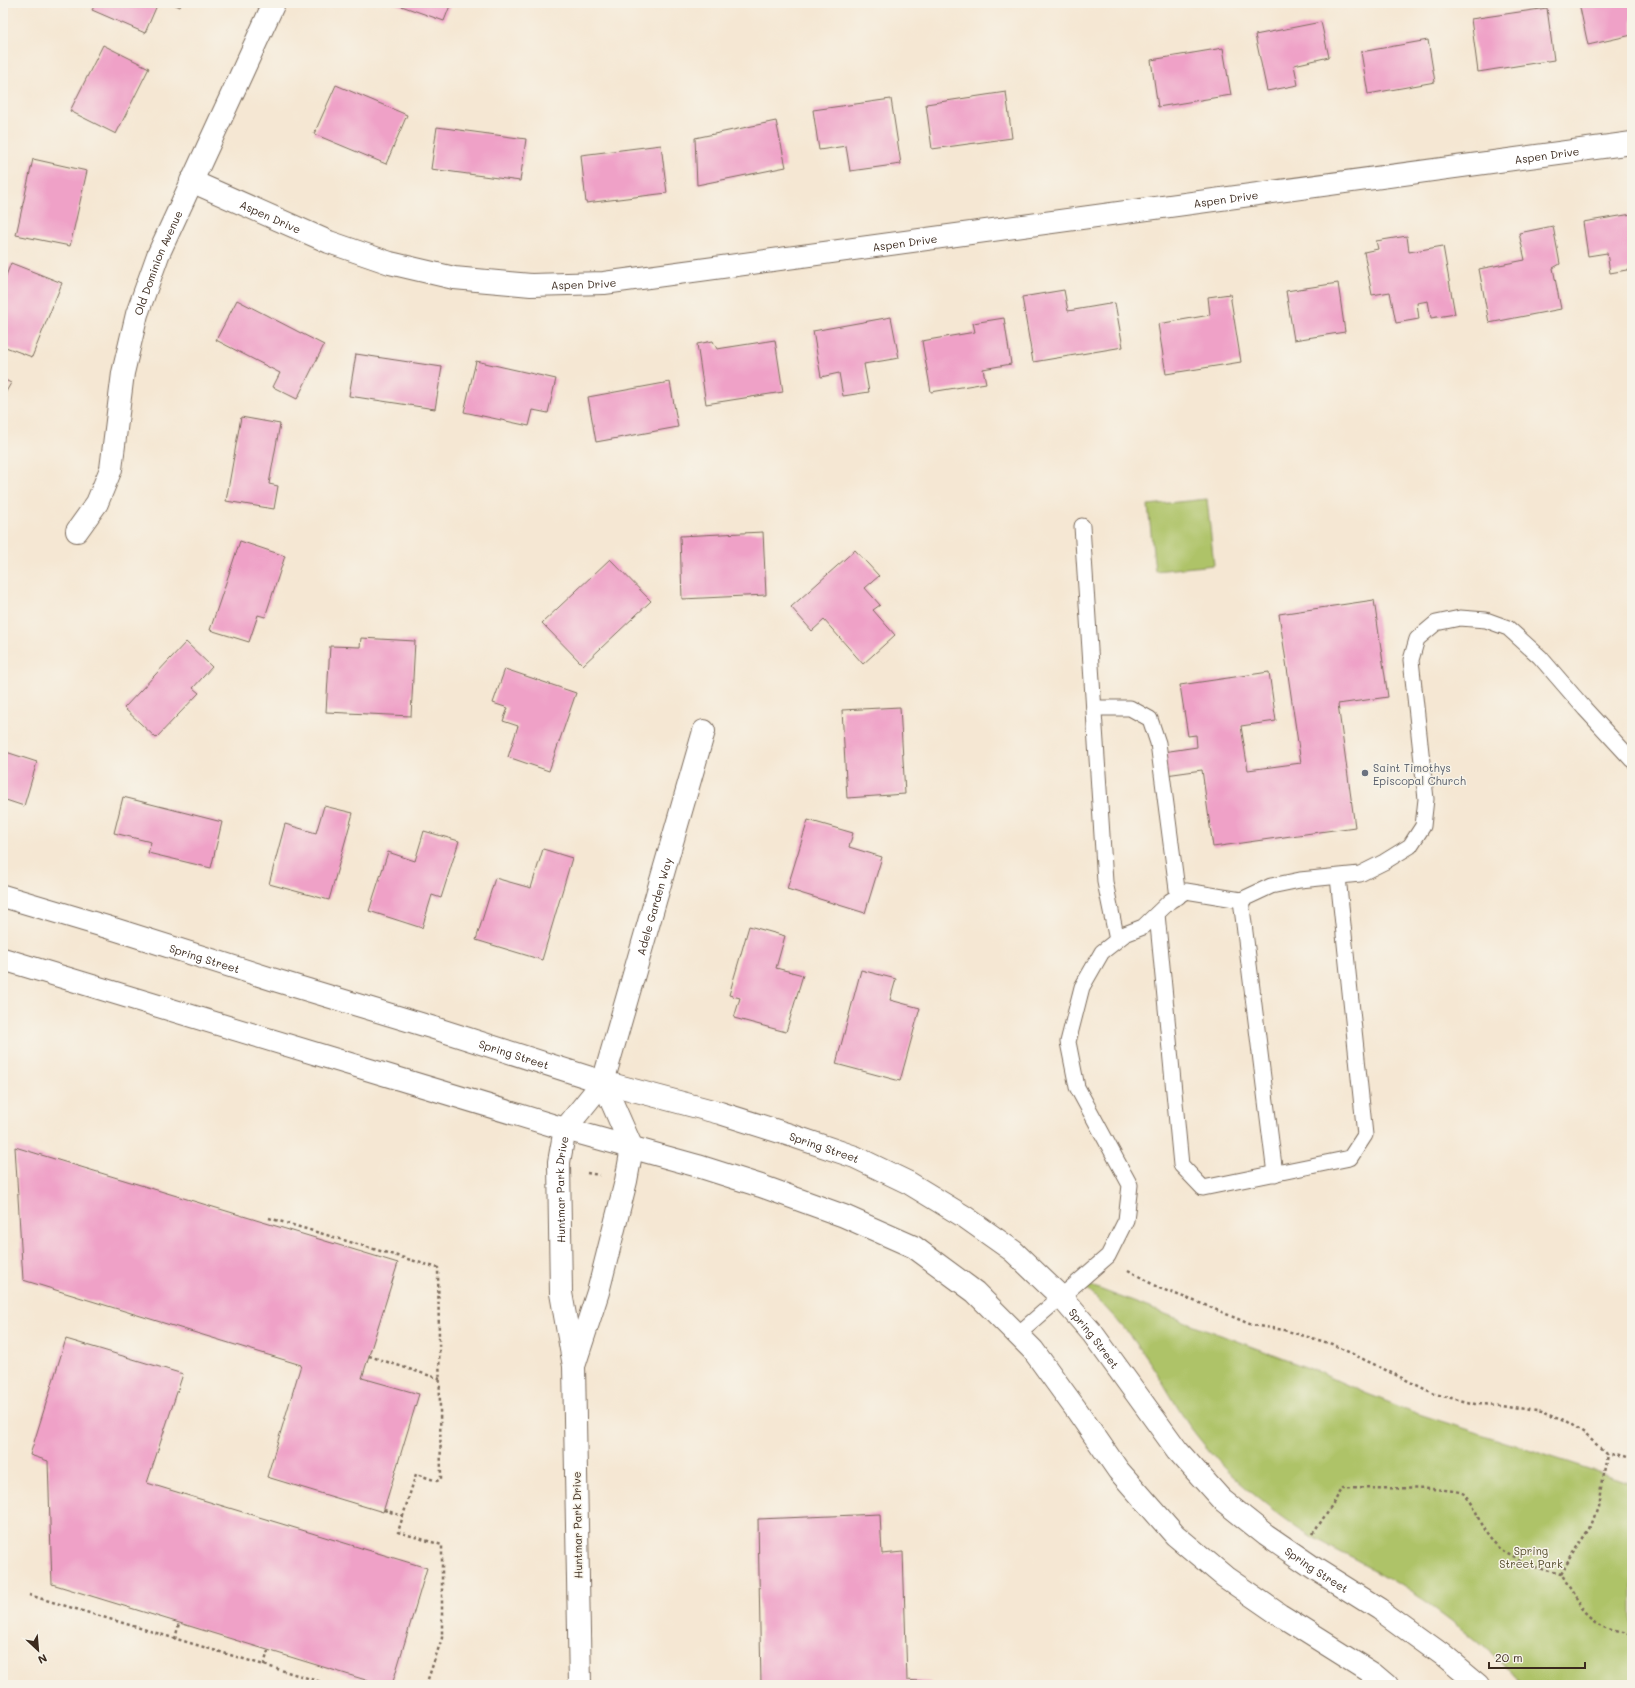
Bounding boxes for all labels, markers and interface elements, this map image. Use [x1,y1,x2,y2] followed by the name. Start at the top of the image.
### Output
[1513,143,1580,166] street label: Aspen Drive
[1192,186,1259,210] street label: Aspen Drive
[238,196,304,236] street label: Aspen Drive
[130,207,185,317] street label: Old Dominion Avenue
[871,230,938,254] street label: Aspen Drive
[551,274,617,292] street label: Aspen Drive
[1373,760,1466,788] place label: Saint Timothys Episcopal Church
[1360,768,1370,778] marker: Saint Timothys Episcopal Church
[632,856,675,957] street label: Adele Garden Way
[168,940,242,976] street label: Spring Street
[477,1035,551,1072] street label: Spring Street
[788,1128,862,1166] street label: Spring Street
[551,1135,571,1243] street label: Huntmar Park Drive
[1066,1305,1123,1371] street label: Spring Street
[569,1471,585,1579] street label: Huntmar Park Drive
[1282,1543,1352,1596] street label: Spring Street
[1499,1543,1563,1571] park label: Spring Street Park
[18,1630,58,1670] north arrow
[1489,1644,1585,1670] scale bar
[1495,1649,1523,1665] text: 20 m
[36,1651,50,1668] text: N

